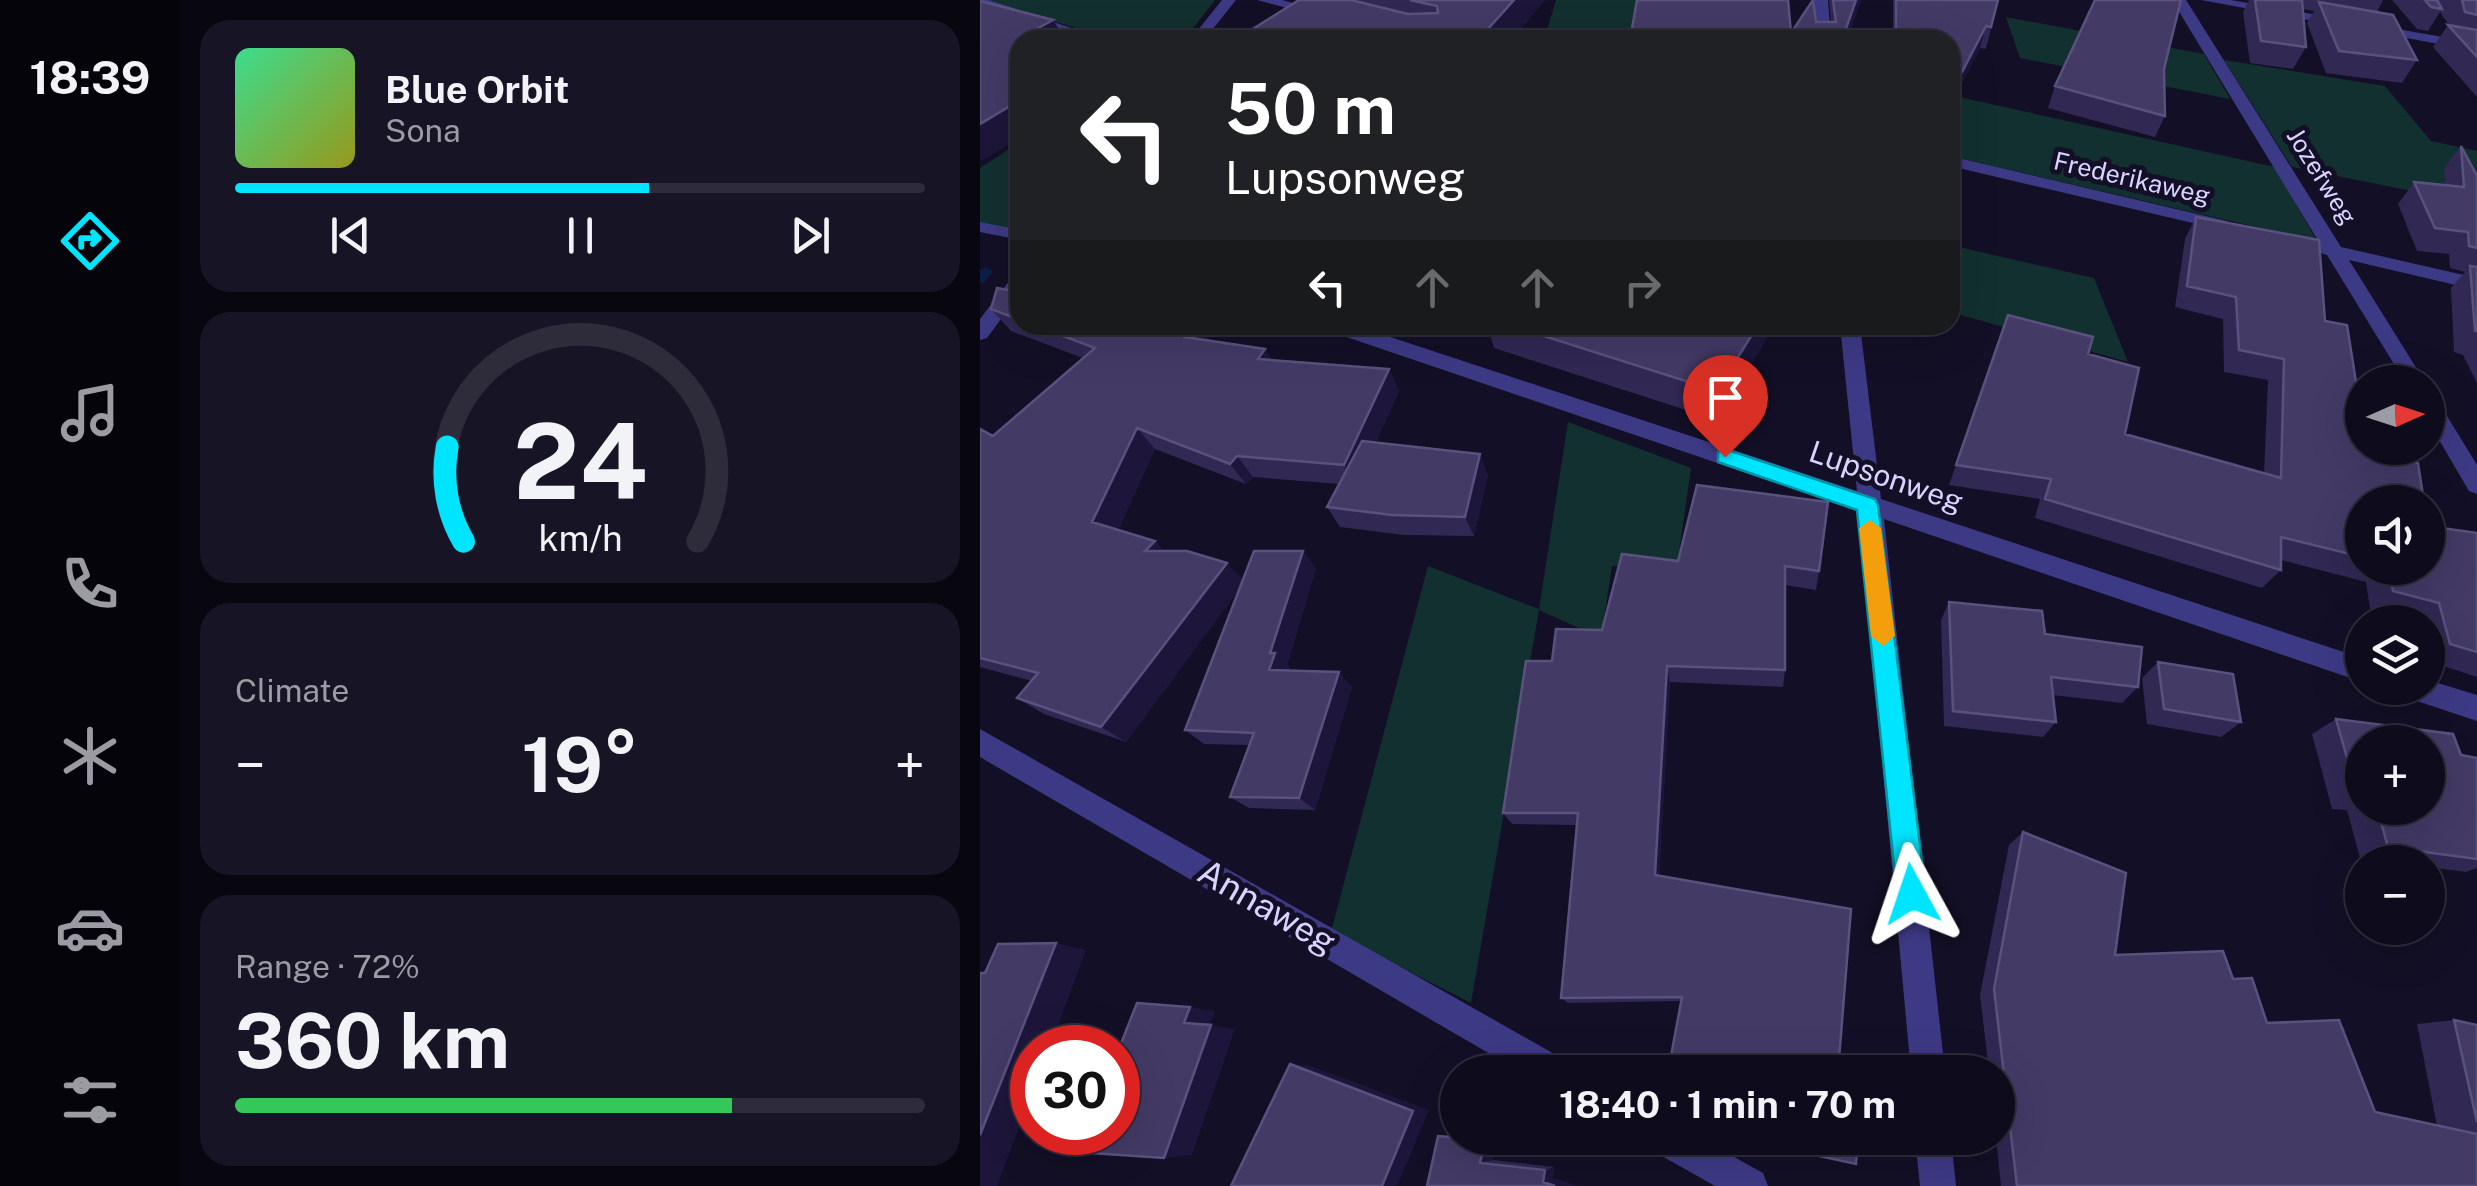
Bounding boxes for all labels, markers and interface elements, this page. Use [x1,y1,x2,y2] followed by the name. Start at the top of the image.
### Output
[29,51,151,104] text: 18:39
[385,67,569,112] text: Blue Orbit
[1225,67,1396,150] text: 50 m
[1060,70,1190,200] icon: left
[385,112,461,149] text: Sona
[2281,122,2363,230] street label: Jozefweg
[2051,145,2213,211] street label: Frederikaweg
[1225,151,1466,204] text: Lupsonweg
[55,206,125,276] icon: directions
[323,208,378,263] icon: previous
[553,208,608,263] icon: pause
[783,208,838,263] icon: next
[1300,260,1355,315] icon: left
[1405,260,1460,315] icon: ahead
[1510,260,1565,315] icon: ahead
[1615,260,1670,315] icon: right
[1683,355,1768,458] pin
[2345,365,2445,465] north arrow
[2345,365,2445,945] map controls
[1698,370,1753,425] icon: arrive
[55,378,125,448] icon: music
[513,400,647,522] text: 24
[1805,433,1968,519] street label: Lupsonweg
[2345,485,2445,585] button: sound
[538,517,622,559] text: km/h
[55,549,125,619] icon: phone
[2345,605,2445,705] button: layers
[235,672,349,709] text: Climate
[55,721,125,791] icon: climate
[521,721,639,809] text: 19°
[2345,725,2445,825] button: +
[235,733,266,797] text: −
[894,733,925,797] text: +
[1860,842,1964,946] position arrow
[2345,845,2445,945] button: −
[1191,851,1343,962] street label: Annaweg
[55,893,125,963] icon: car
[235,948,420,985] text: Range · 72%
[235,997,510,1085] text: 360 km
[1010,1025,1140,1155] speed limit sign: 30
[55,1065,125,1135] icon: filters
[1559,1082,1896,1127] text: 18:40 · 1 min · 70 m

